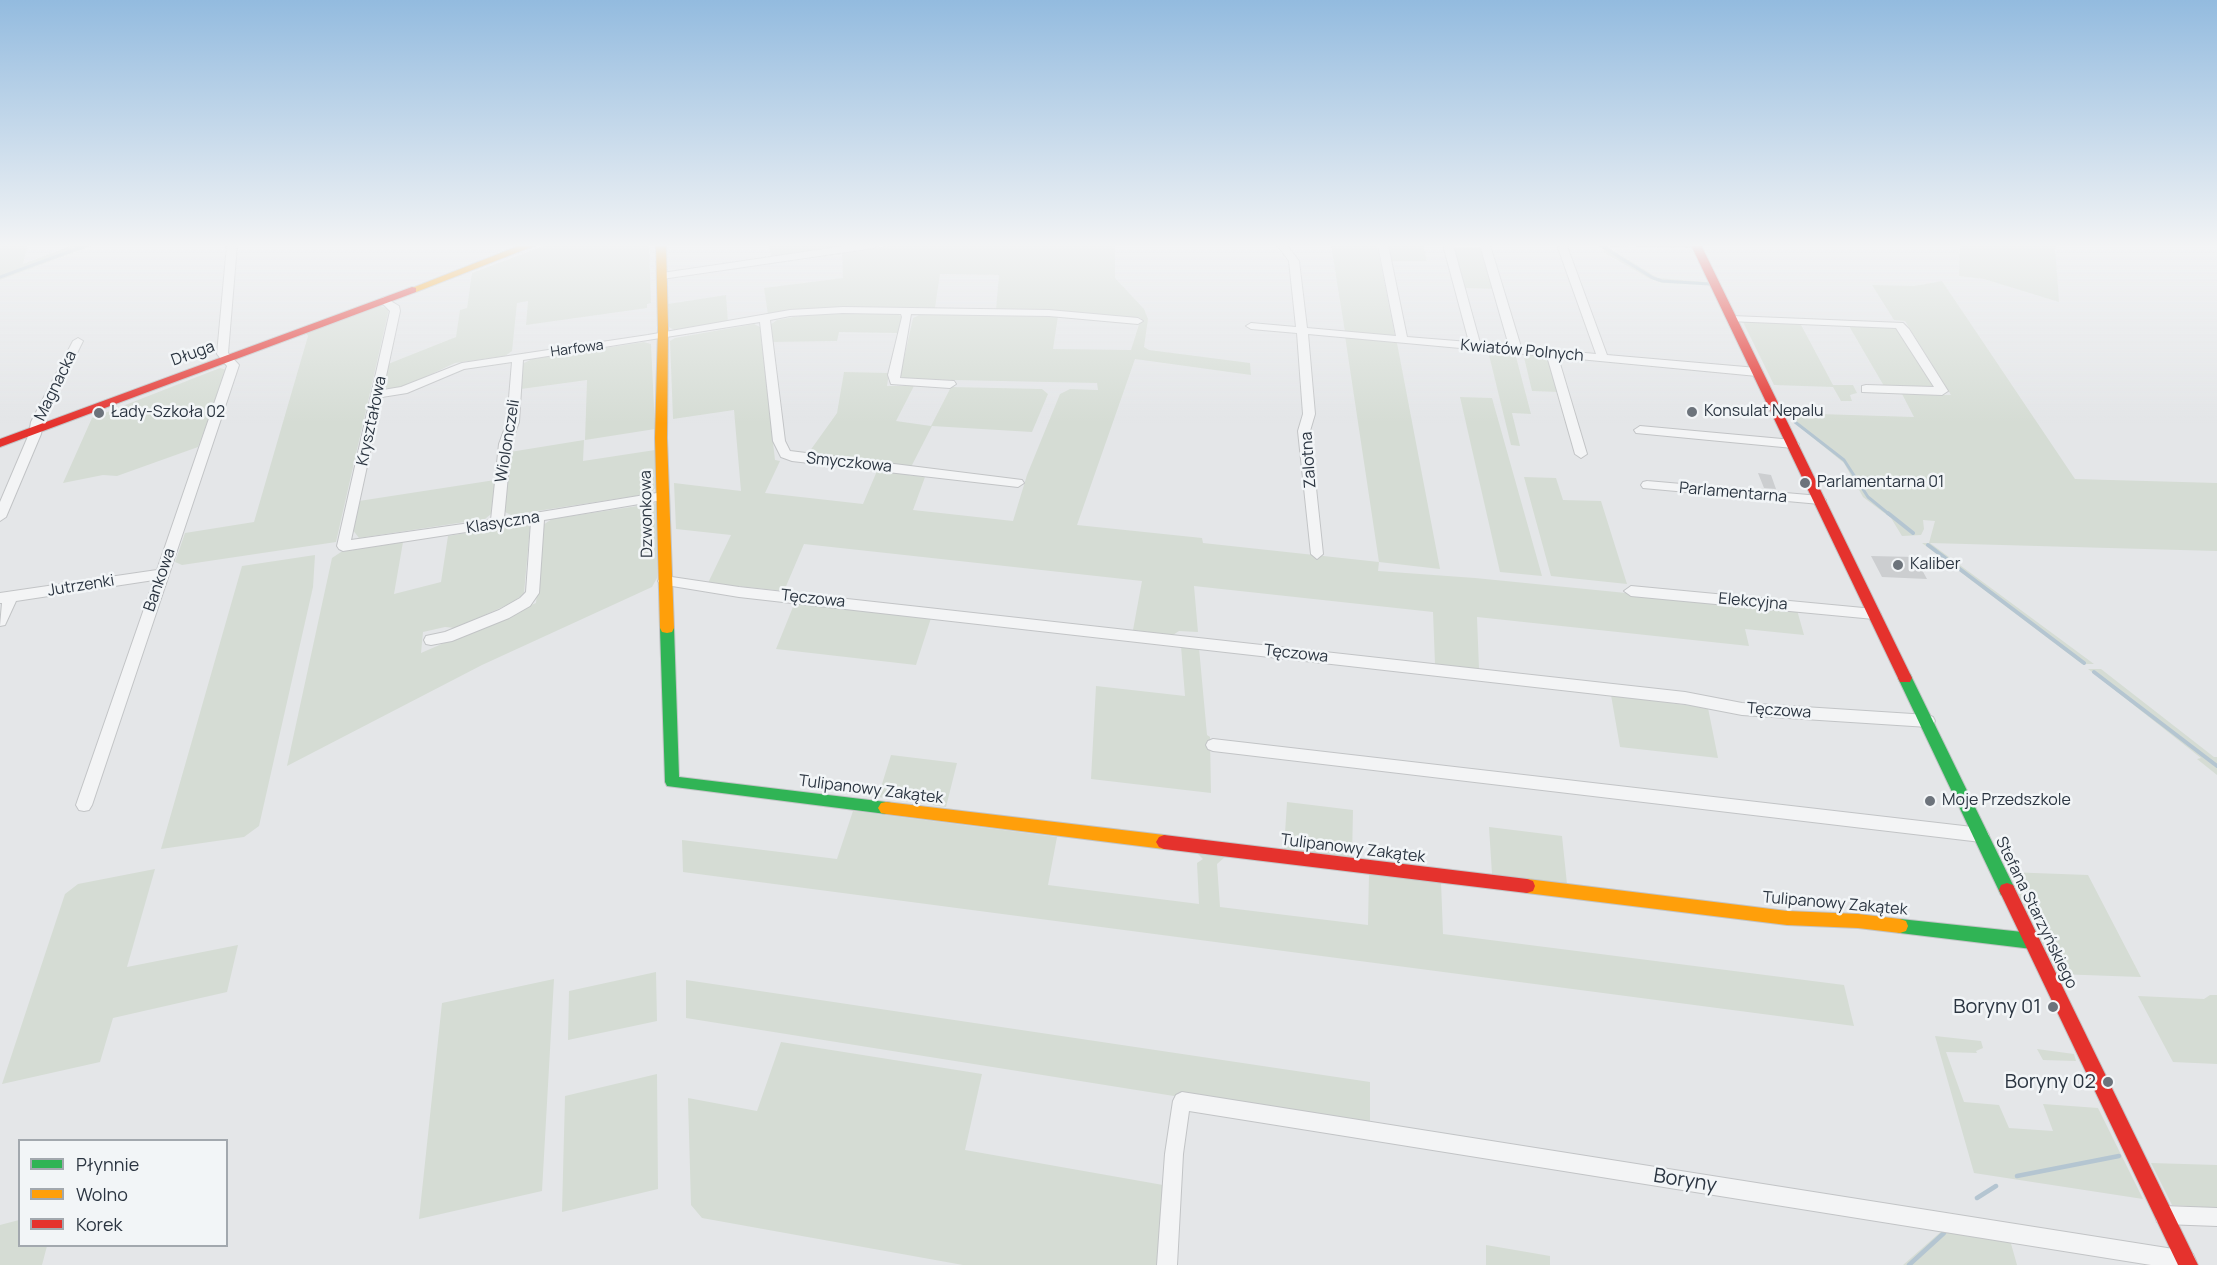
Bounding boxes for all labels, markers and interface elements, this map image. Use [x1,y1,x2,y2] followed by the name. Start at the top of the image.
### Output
[1460,336,1584,366] street label: Kwiatów Polnych
[169,337,217,371] street label: Długa
[549,337,605,361] street label: Harfowa
[31,348,81,424] street label: Magnacka
[353,374,391,468] street label: Kryształowa
[492,398,524,484] street label: Wiolonczeli
[1704,402,1824,422] place label: Konsulat Nepalu
[111,403,225,423] place label: Łady-Szkoła 02
[1685,405,1699,419] marker: Konsulat Nepalu
[92,406,106,420] marker: Łady-Szkoła 02
[1297,431,1321,489] street label: Zalotna
[805,449,893,477] street label: Smyczkowa
[637,470,657,558] street label: Dzwonkowa
[1817,473,1944,493] place label: Parlamentarna 01
[1798,476,1812,490] marker: Parlamentarna 01
[1678,479,1788,507] street label: Parlamentarna
[465,508,541,538] street label: Klasyczna
[140,546,180,614] street label: Bankowa
[1910,555,1960,575] place label: Kaliber
[1891,558,1905,572] marker: Kaliber
[46,571,116,601] street label: Jutrzenki
[780,586,846,612] street label: Tęczowa
[1718,589,1788,615] street label: Elekcyjna
[1263,641,1329,667] street label: Tęczowa
[1746,699,1812,723] street label: Tęczowa
[798,772,944,808] street label: Tulipanowy Zakątek
[1942,791,2071,811] place label: Moje Przedszkole
[1923,794,1937,808] marker: Moje Przedszkole
[1280,831,1426,867] street label: Tulipanowy Zakątek
[1991,834,2081,992] street label: Stefana Starzyńskiego
[1762,888,1908,920] street label: Tulipanowy Zakątek
[1953,995,2041,1019] place label: Boryny 01
[2046,1000,2060,1014] marker: Boryny 01
[2005,1070,2096,1094] place label: Boryny 02
[2101,1075,2115,1089] marker: Boryny 02
[18,1139,228,1247] legend
[76,1152,139,1176] text: Płynnie
[1652,1164,1718,1198] street label: Boryny
[76,1182,128,1206] text: Wolno
[76,1212,122,1236] text: Korek

